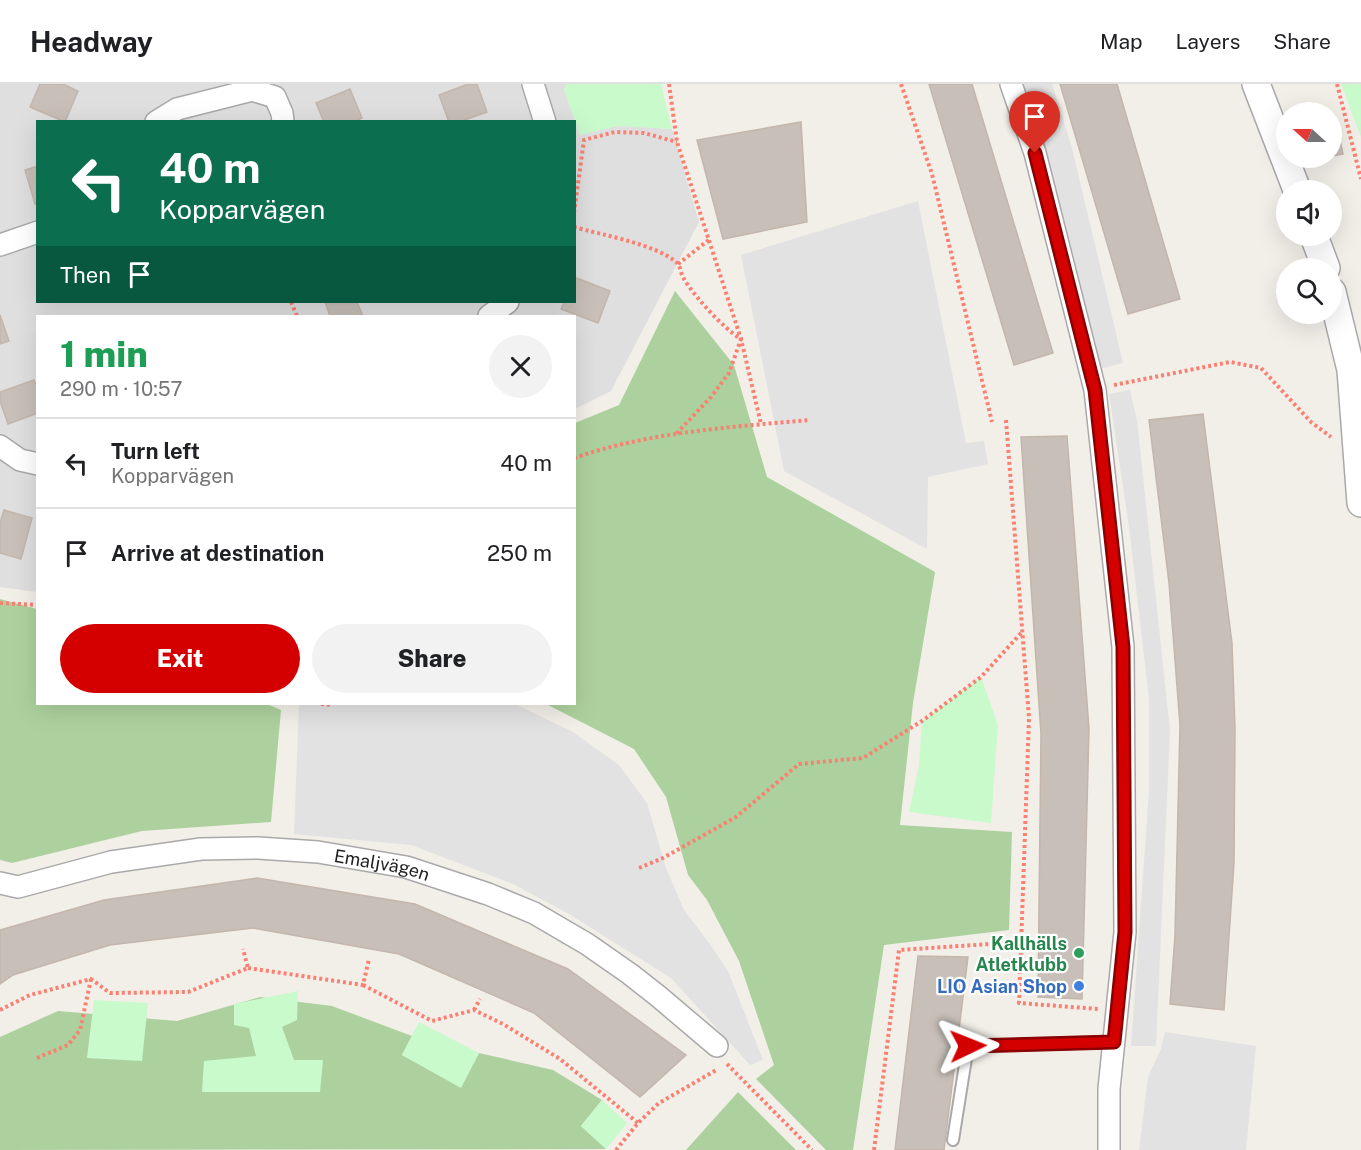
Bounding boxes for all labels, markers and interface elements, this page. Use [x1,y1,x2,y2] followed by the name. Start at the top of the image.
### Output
[30,25,153,58] text: Headway
[1100,29,1143,54] text: Map
[1176,29,1240,54] text: Layers
[1273,29,1331,54] text: Share
[1009,91,1060,153] pin
[1018,100,1051,133] icon: arrive
[1276,102,1342,168] north arrow
[1276,102,1342,324] map controls
[159,143,261,192] text: 40 m
[60,144,138,222] icon: left
[1276,180,1342,246] button: sound
[159,193,325,225] text: Kopparvägen
[123,258,156,291] icon: arrive
[1276,258,1342,324] button: search
[60,262,111,288] text: Then
[60,333,148,375] text: 1 min
[489,335,552,398] button: close
[60,377,183,401] text: 290 m · 10:57
[111,438,200,464] text: Turn left
[60,447,93,480] icon: left
[500,450,552,476] text: 40 m
[111,464,234,488] text: Kopparvägen
[60,537,93,570] icon: arrive
[111,540,324,566] text: Arrive at destination
[487,540,552,566] text: 250 m
[60,624,300,693] button: Exit
[312,624,552,693] button: Share
[333,844,432,885] street label: Emaljvägen
[975,933,1067,975] place label: Kallhälls Atletklubb
[1072,946,1086,960] marker: Kallhälls Atletklubb
[937,976,1067,997] place label: LIO Asian Shop
[1072,979,1086,993] marker: LIO Asian Shop
[936,1014,1000,1078] position arrow

